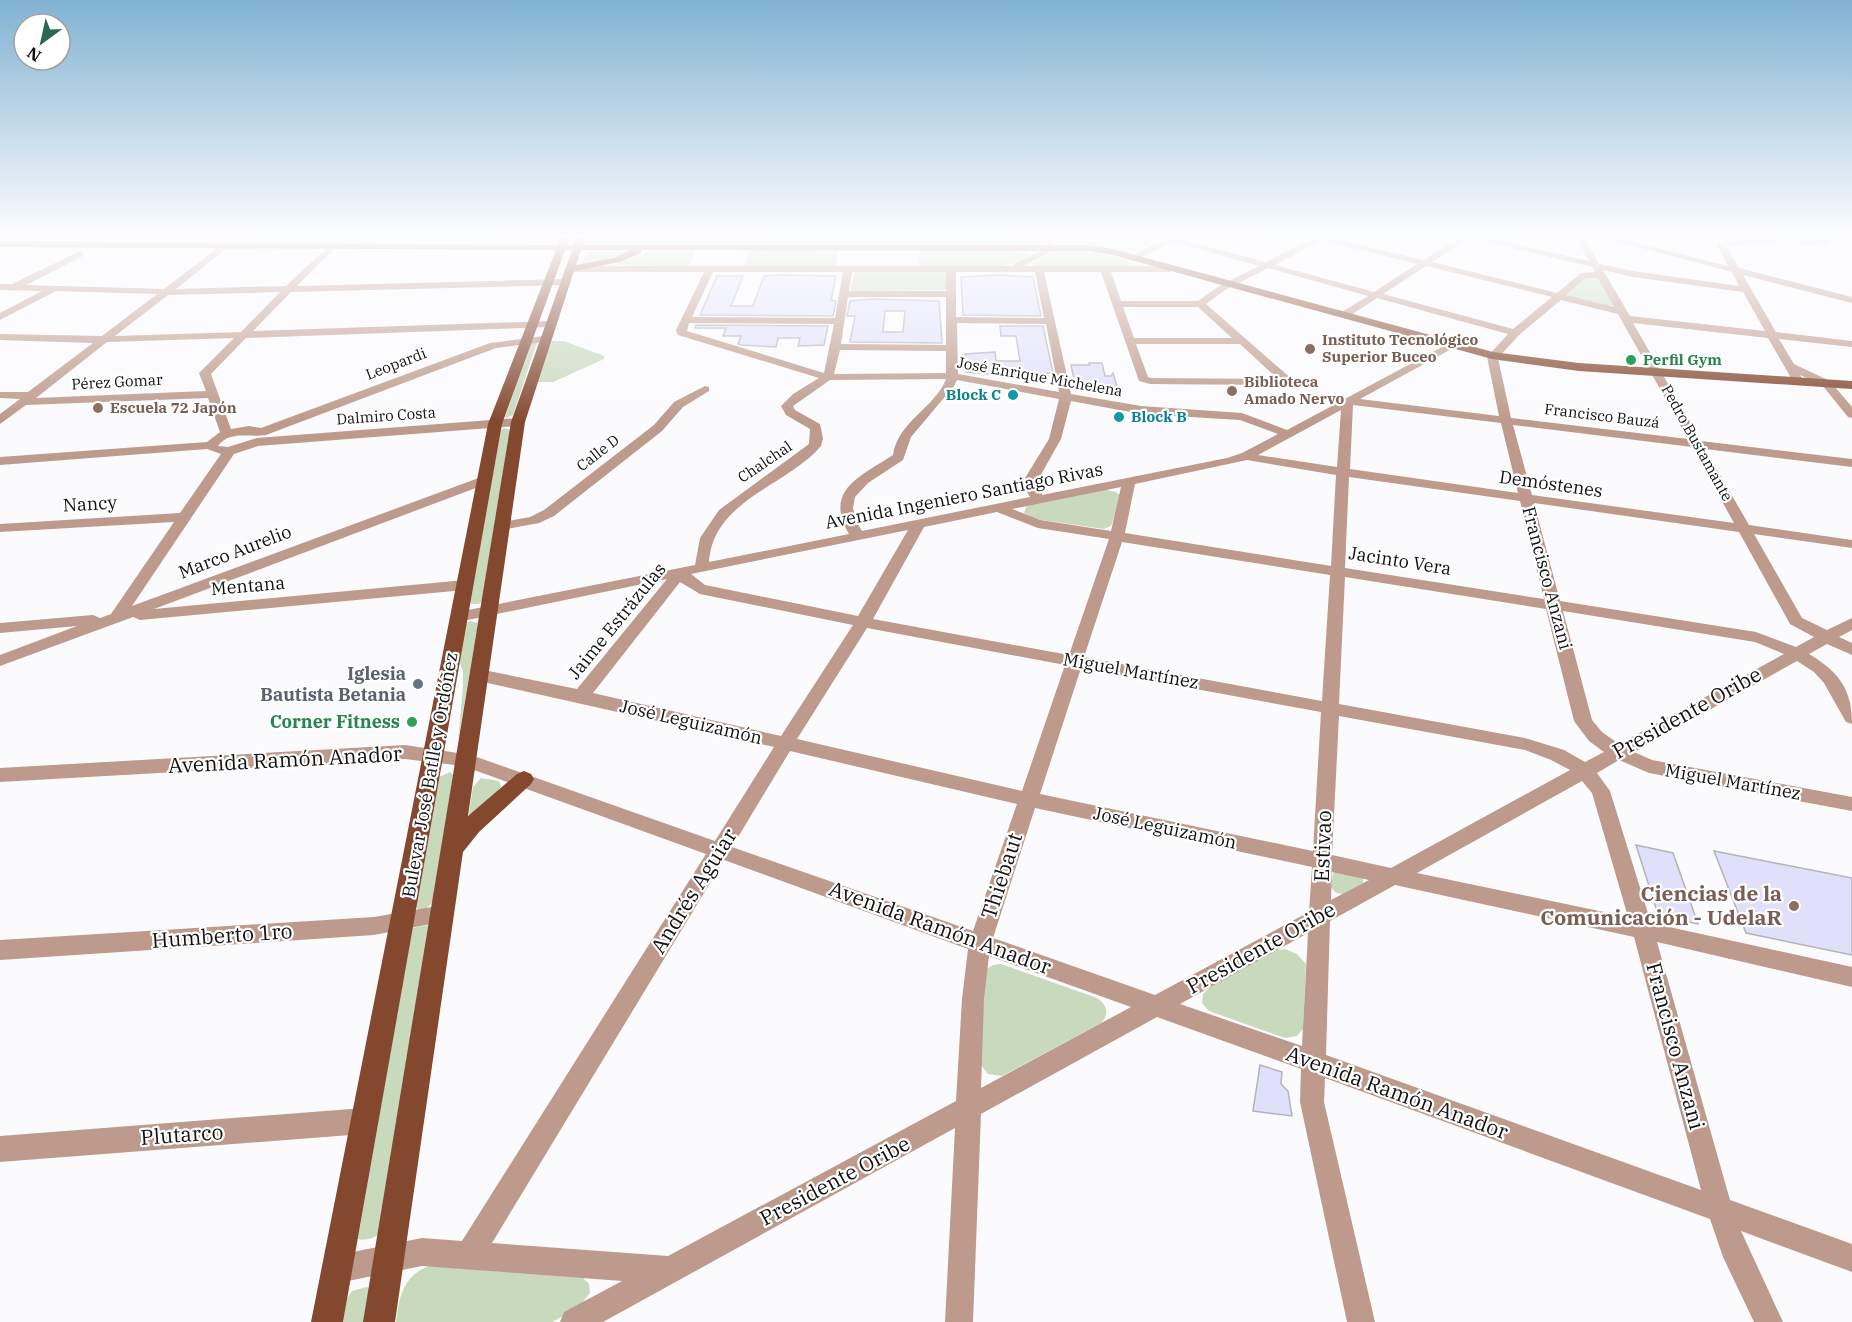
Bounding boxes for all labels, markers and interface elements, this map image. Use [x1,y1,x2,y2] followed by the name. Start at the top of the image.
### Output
[12,12,72,72] north arrow
[23,43,45,66] text: N
[1322,330,1479,366] place label: Instituto Tecnológico Superior Buceo
[1303,342,1317,356] marker: Instituto Tecnológico Superior Buceo
[363,343,429,384] street label: Leopardi
[1643,350,1722,369] place label: Perfil Gym
[956,353,1124,400] street label: José Enrique Michelena
[1624,353,1638,367] marker: Perfil Gym
[71,370,163,393] street label: Pérez Gomar
[1244,372,1345,408] place label: Biblioteca Amado Nervo
[1658,381,1737,504] street label: Pedro Bustamante
[1225,384,1239,398] marker: Biblioteca Amado Nervo
[946,385,1001,404] place label: Block C
[1006,388,1020,402] marker: Block C
[110,398,237,417] place label: Escuela 72 Japón
[1543,399,1661,432] street label: Francisco Bauzá
[91,401,105,415] marker: Escuela 72 Japón
[336,403,436,428] street label: Dalmiro Costa
[1131,407,1187,426] place label: Block B
[1112,410,1126,424] marker: Block B
[573,430,623,475] street label: Calle D
[734,436,796,487] street label: Chalchal
[823,457,1105,534] street label: Avenida Ingeniero Santiago Rivas
[1498,465,1604,502] street label: Demóstenes
[62,491,118,516] street label: Nancy
[1517,504,1578,652] street label: Francisco Anzani
[175,519,294,584] street label: Marco Aurelio
[1347,541,1453,580] street label: Jacinto Vera
[563,558,671,684] street label: Jaime Estrázulas
[210,571,286,600] street label: Mentana
[1061,647,1201,694] street label: Miguel Martínez
[397,650,462,899] street label: Bulevar José Batlle y Ordóñez
[1607,660,1766,765] street label: Presidente Oribe
[260,662,406,706] place label: Iglesia Bautista Betania
[411,677,425,691] marker: Iglesia Bautista Betania
[618,694,765,749] street label: José Leguizamón
[270,710,400,733] place label: Corner Fitness
[405,715,419,729] marker: Corner Fitness
[167,739,403,779] street label: Avenida Ramón Anador
[1663,758,1803,805] street label: Miguel Martínez
[1092,801,1239,854] street label: José Leguizamón
[1307,810,1337,882] street label: Estivao
[644,822,743,958] street label: Andrés Aguiar
[974,829,1028,922] street label: Thiebaut
[826,874,1056,981] street label: Avenida Ramón Anador
[1540,879,1783,931] place label: Ciencias de la Comunicación - UdelaR
[1181,895,1340,1000] street label: Presidente Oribe
[1787,899,1801,913] marker: Ciencias de la Comunicación - UdelaR
[151,916,293,954] street label: Humberto 1ro
[1640,959,1712,1132] street label: Francisco Anzani
[1283,1039,1513,1146] street label: Avenida Ramón Anador
[140,1117,224,1151] street label: Plutarco
[755,1129,915,1232] street label: Presidente Oribe

